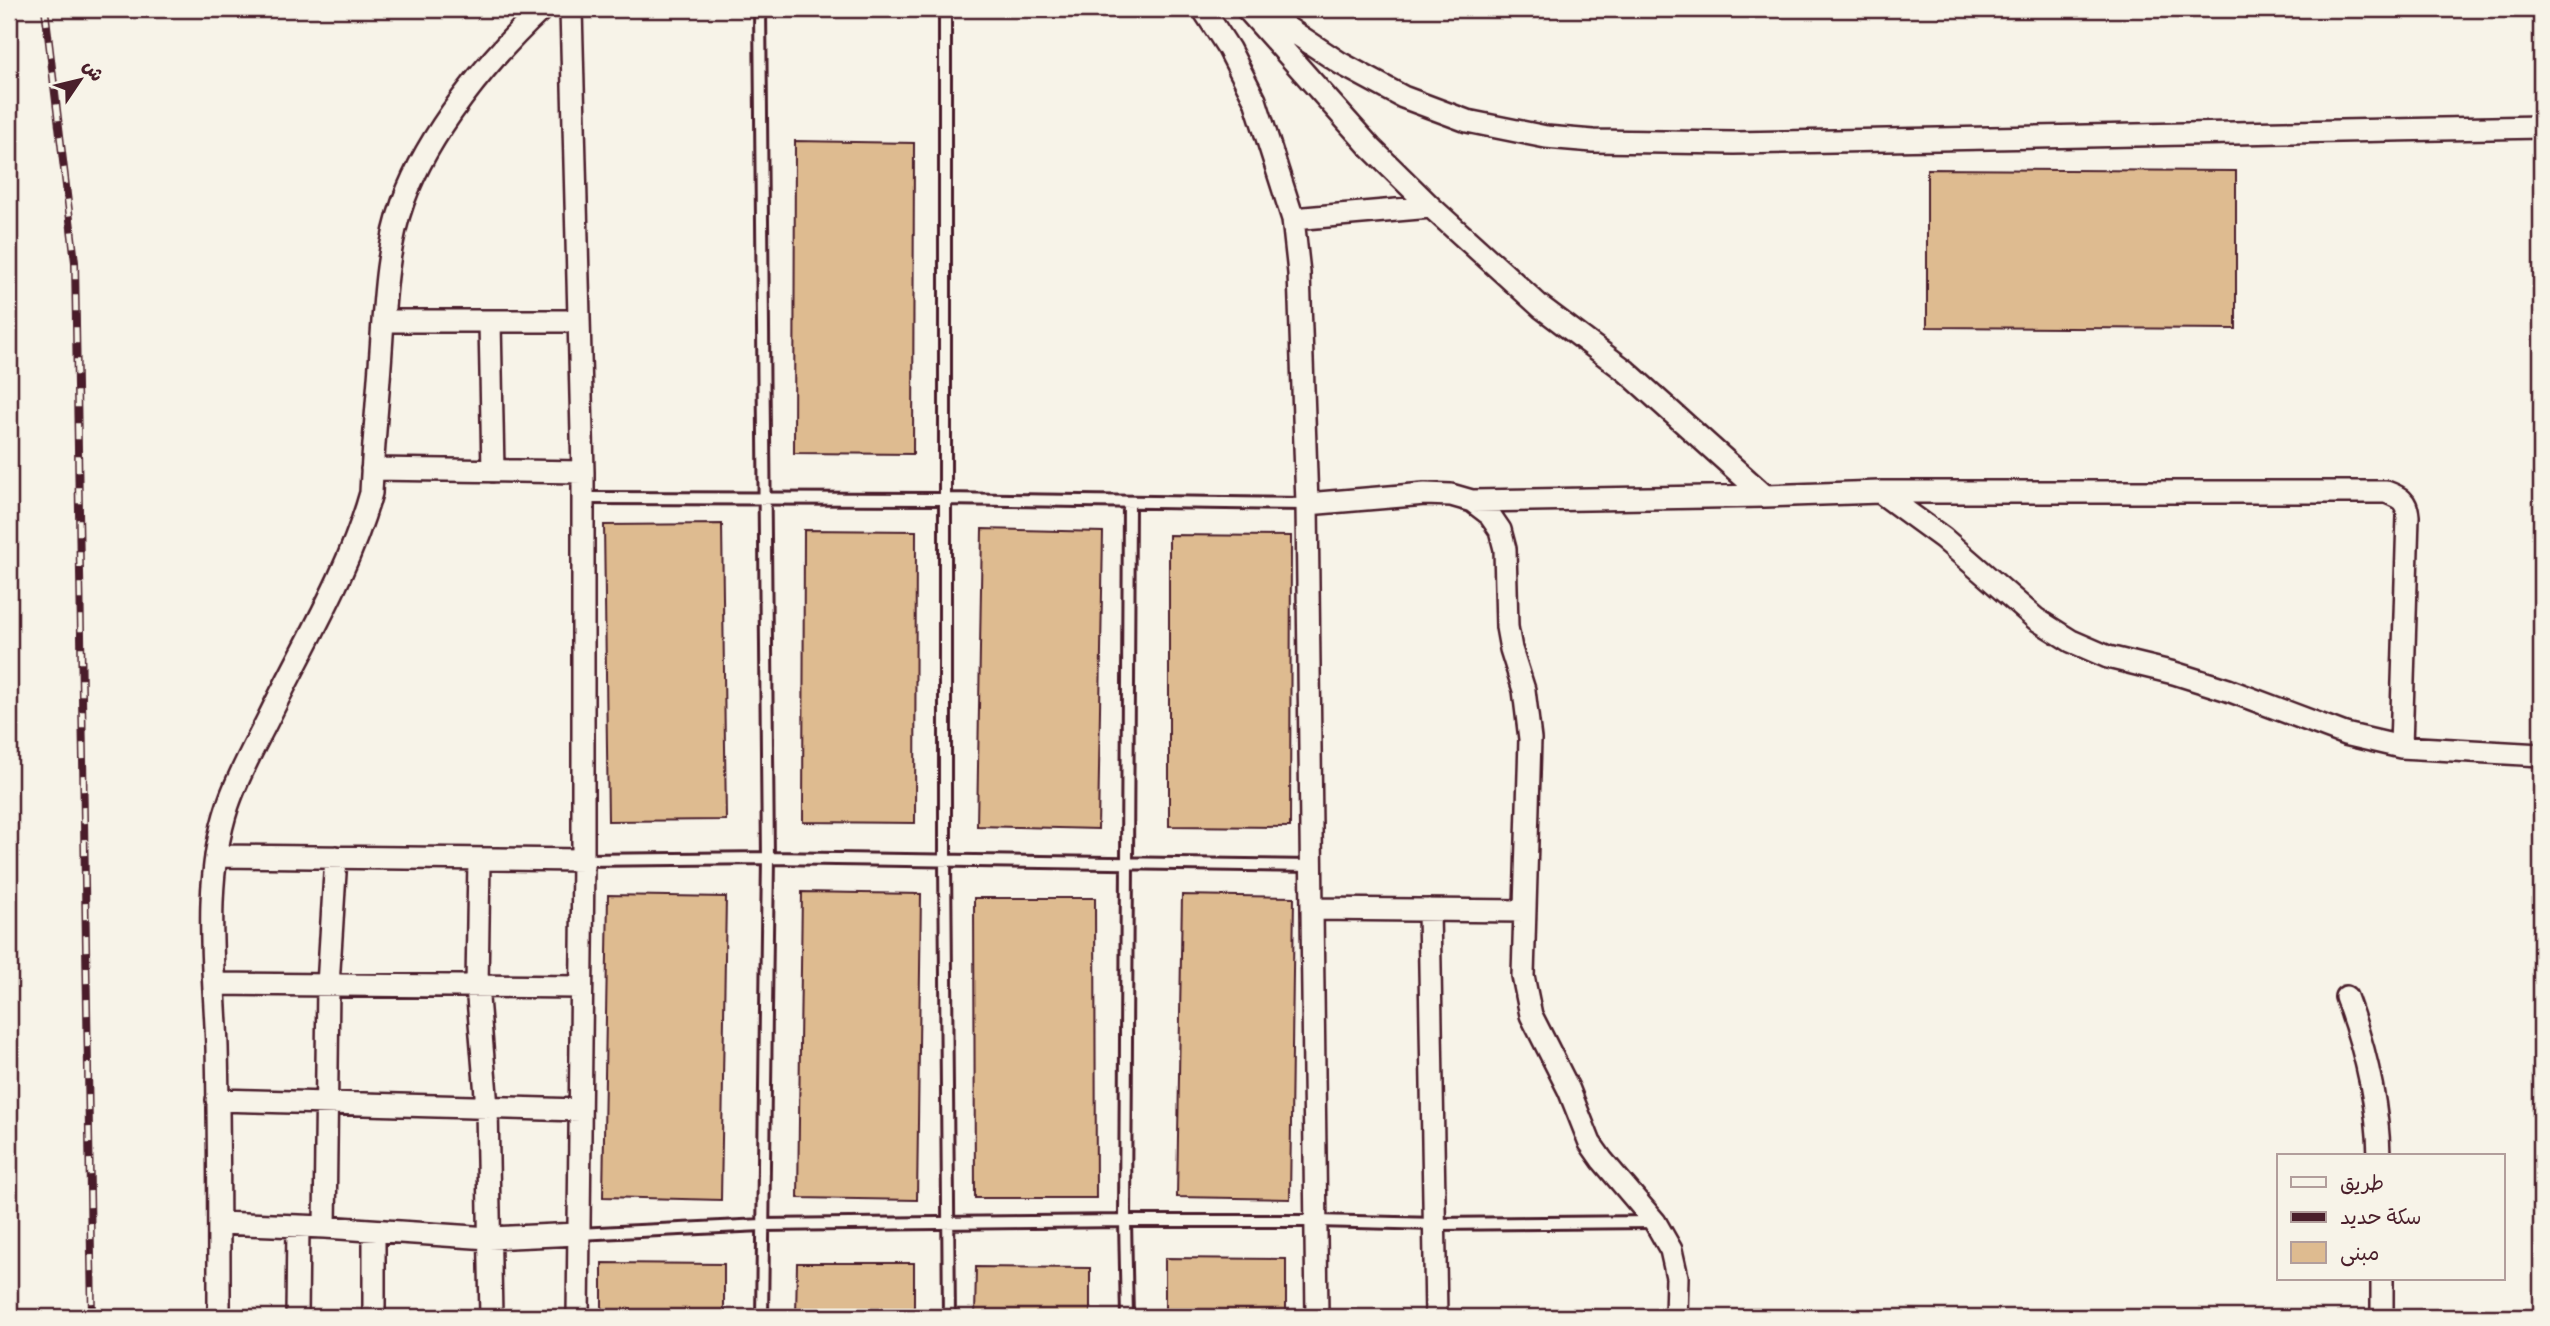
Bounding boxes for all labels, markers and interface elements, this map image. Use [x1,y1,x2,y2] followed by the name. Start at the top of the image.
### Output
[46,46,116,116] north arrow
[78,55,109,86] text: ش
[2277,1154,2504,1280] legend
[2340,1170,2384,1195] text: طريق
[2340,1204,2422,1229] text: سكة حديد
[2340,1240,2379,1267] text: مبنى

